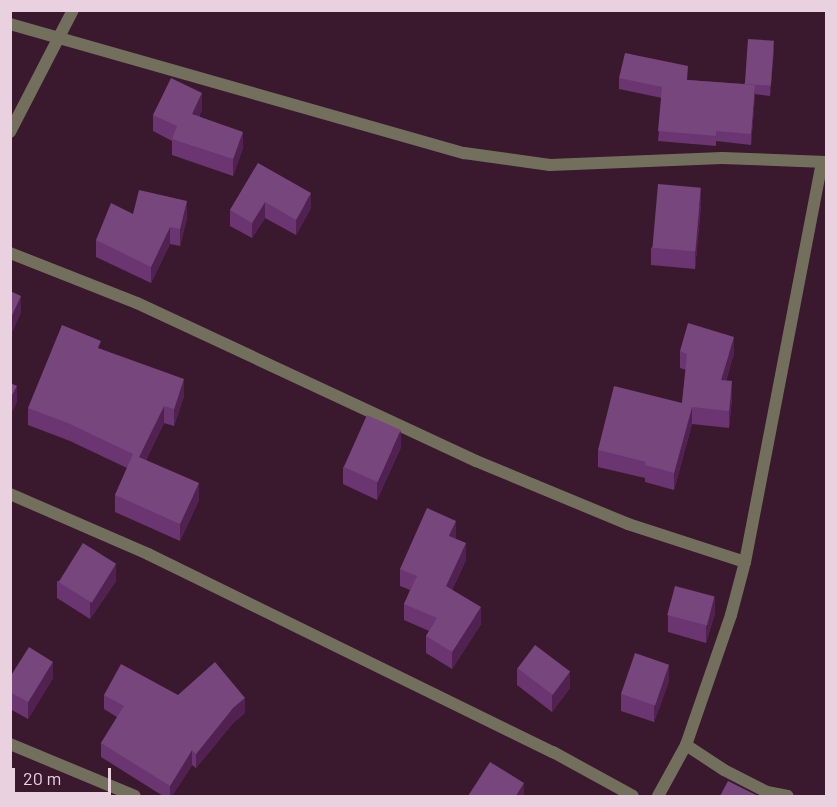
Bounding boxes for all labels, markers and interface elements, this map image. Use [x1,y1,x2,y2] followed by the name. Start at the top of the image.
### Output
[15,756,114,794] scale bar
[23,767,61,789] text: 20 m

